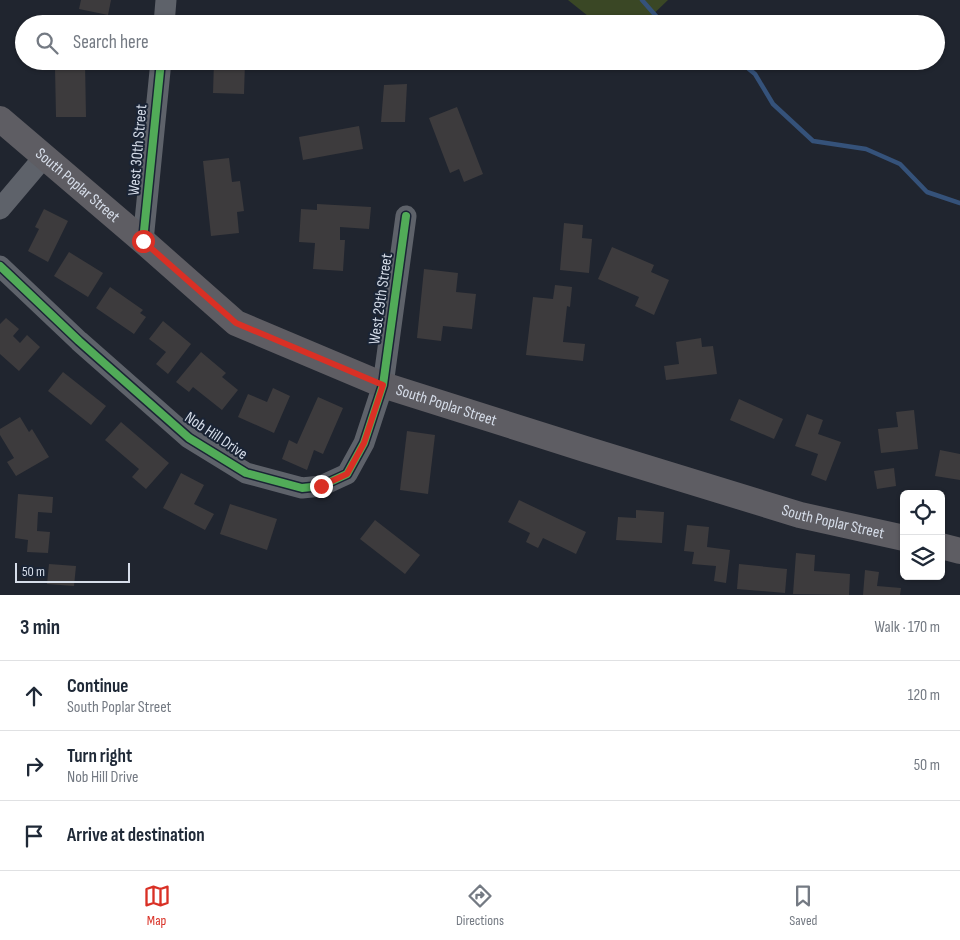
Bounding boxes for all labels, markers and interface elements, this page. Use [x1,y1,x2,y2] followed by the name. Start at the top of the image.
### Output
[15,15,945,70] search box
[33,29,61,57] icon: search
[73,31,149,54] text: Search here
[125,103,151,196] street label: West 30th Street
[32,144,124,226] street label: South Poplar Street
[132,230,155,253] route start
[365,252,397,346] street label: West 29th Street
[394,380,499,430] street label: South Poplar Street
[181,408,251,464] street label: Nob Hill Drive
[310,475,333,498] route end
[900,490,945,580] map controls
[900,490,945,535] button: locate
[779,500,886,543] street label: South Poplar Street
[900,535,945,580] button: layers
[15,560,130,583] scale bar
[22,563,45,580] text: 50 m
[20,615,60,640] text: 3 min
[875,618,940,637] text: Walk · 170 m
[67,675,128,698] text: Continue
[20,682,48,710] icon: ahead
[908,686,940,705] text: 120 m
[67,698,172,717] text: South Poplar Street
[67,745,132,768] text: Turn right
[20,752,48,780] icon: right
[914,756,940,775] text: 50 m
[67,768,139,787] text: Nob Hill Drive
[20,822,48,850] icon: arrive
[67,824,205,847] text: Arrive at destination
[143,882,171,929] tab: Map
[456,882,504,929] tab: Directions
[789,882,817,929] tab: Saved

